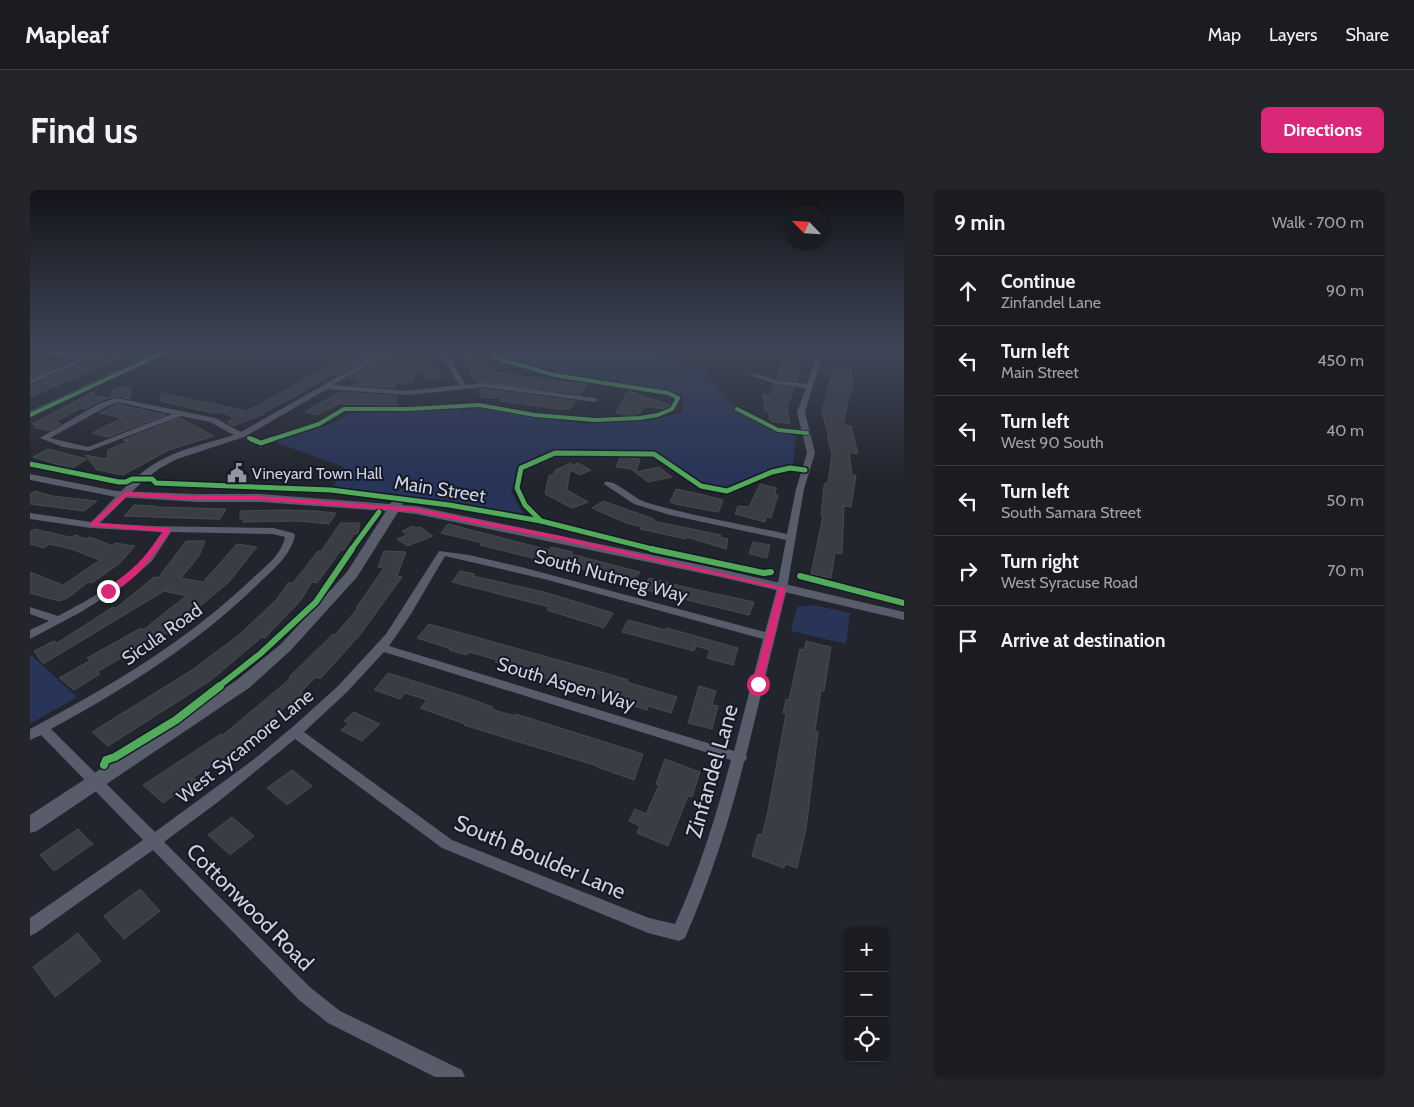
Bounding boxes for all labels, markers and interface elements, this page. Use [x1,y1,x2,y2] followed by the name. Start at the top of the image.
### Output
[25,20,109,49] text: Mapleaf
[1208,24,1241,46] text: Map
[1269,24,1318,46] text: Layers
[1346,24,1389,46] text: Share
[1261,107,1384,153] button: Directions
[30,109,138,152] text: Find us
[784,205,829,250] north arrow
[954,210,1005,235] text: 9 min
[1272,213,1364,232] text: Walk · 700 m
[1001,270,1075,293] text: Continue
[954,277,982,305] icon: ahead
[1326,281,1364,300] text: 90 m
[1001,293,1101,312] text: Zinfandel Lane
[1001,340,1069,363] text: Turn left
[954,347,982,375] icon: left
[1317,351,1364,370] text: 450 m
[1001,363,1079,382] text: Main Street
[1001,410,1069,433] text: Turn left
[954,417,982,445] icon: left
[1326,421,1364,440] text: 40 m
[1001,433,1104,452] text: West 90 South
[226,462,248,484] public building icon: Vineyard Town Hall
[252,464,383,483] place label: Vineyard Town Hall
[393,470,488,508] street label: Main Street
[1001,480,1069,503] text: Turn left
[954,487,982,515] icon: left
[1327,491,1364,510] text: 50 m
[1001,503,1141,522] text: South Samara Street
[532,544,691,608] street label: South Nutmeg Way
[1001,550,1079,573] text: Turn right
[954,557,982,585] icon: right
[1327,561,1364,580] text: 70 m
[1001,573,1138,592] text: West Syracuse Road
[97,580,120,603] route end
[117,598,207,670] street label: Sicula Road
[954,627,982,655] icon: arrive
[1001,629,1165,652] text: Arrive at destination
[494,652,638,716] street label: South Aspen Way
[747,673,770,696] route start
[172,684,318,808] street label: West Sycamore Lane
[680,701,744,841] street label: Zinfandel Lane
[450,809,630,905] street label: South Boulder Lane
[181,838,319,976] street label: Cottonwood Road
[844,927,889,1062] map controls
[844,927,889,972] button: +
[844,972,889,1017] button: −
[844,1017,889,1062] button: locate

